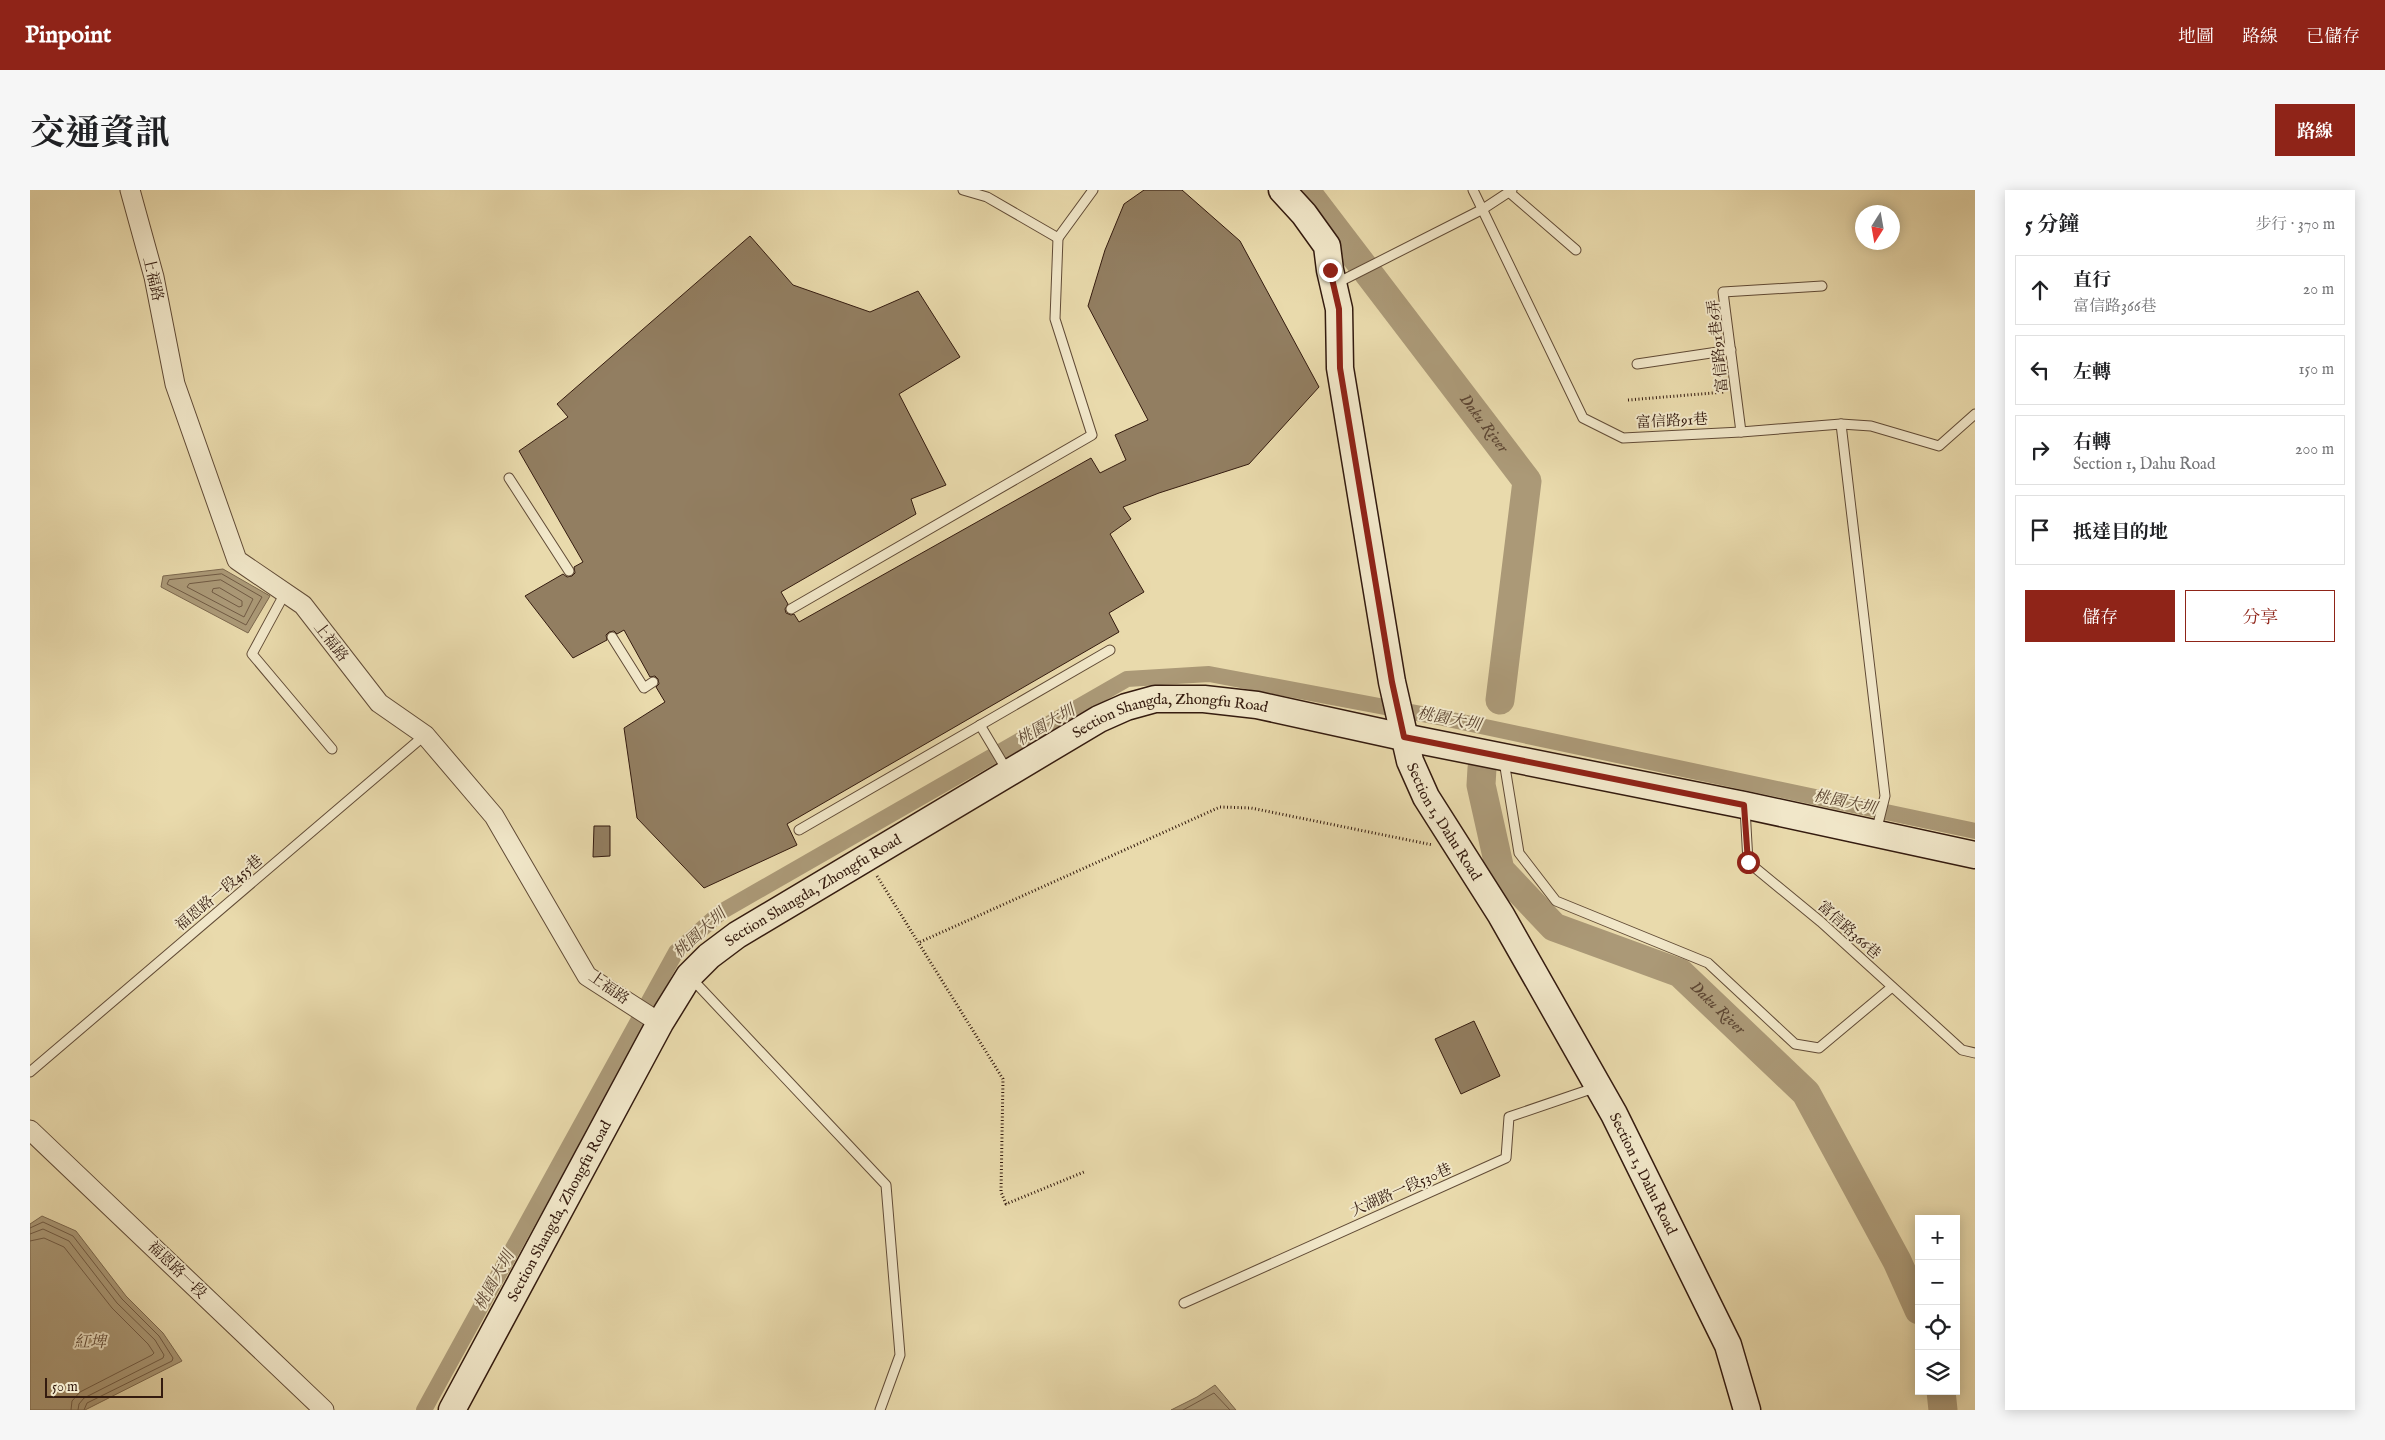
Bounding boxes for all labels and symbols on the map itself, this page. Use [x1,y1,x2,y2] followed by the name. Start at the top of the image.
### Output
[1855,205,1900,250] north arrow
[139,255,167,303] street label: 上福路
[1319,259,1342,282] route end
[1704,299,1732,393] street label: 富信路91巷6弄
[1454,390,1513,458] water label: Daku River
[1636,410,1708,432] street label: 富信路91巷
[310,618,352,666] street label: 上福路
[1069,689,1271,742] street label: Section Shangda, Zhongfu Road
[1013,700,1081,751] water label: 桃園大圳
[1416,704,1485,736] water label: 桃園大圳
[1402,760,1487,885] street label: Section 1, Dahu Road
[1812,787,1881,820] water label: 桃園大圳
[721,829,905,951] street label: Section Shangda, Zhongfu Road
[171,851,267,935] street label: 福恩路一段455巷
[1737,851,1760,874] route start
[1814,897,1884,963] street label: 富信路366巷
[670,903,733,963] water label: 桃園大圳
[585,967,633,1009] street label: 上福路
[1685,977,1750,1040] water label: Daku River
[1605,1109,1682,1239] street label: Section 1, Dahu Road
[503,1116,616,1305] street label: Section Shangda, Zhongfu Road
[1348,1159,1454,1221] street label: 大湖路一段530巷
[143,1237,211,1303] street label: 福恩路一段
[471,1246,521,1314] water label: 桃園大圳
[74,1333,108,1353] water label: 紅埤
[45,1375,162,1398] scale bar

